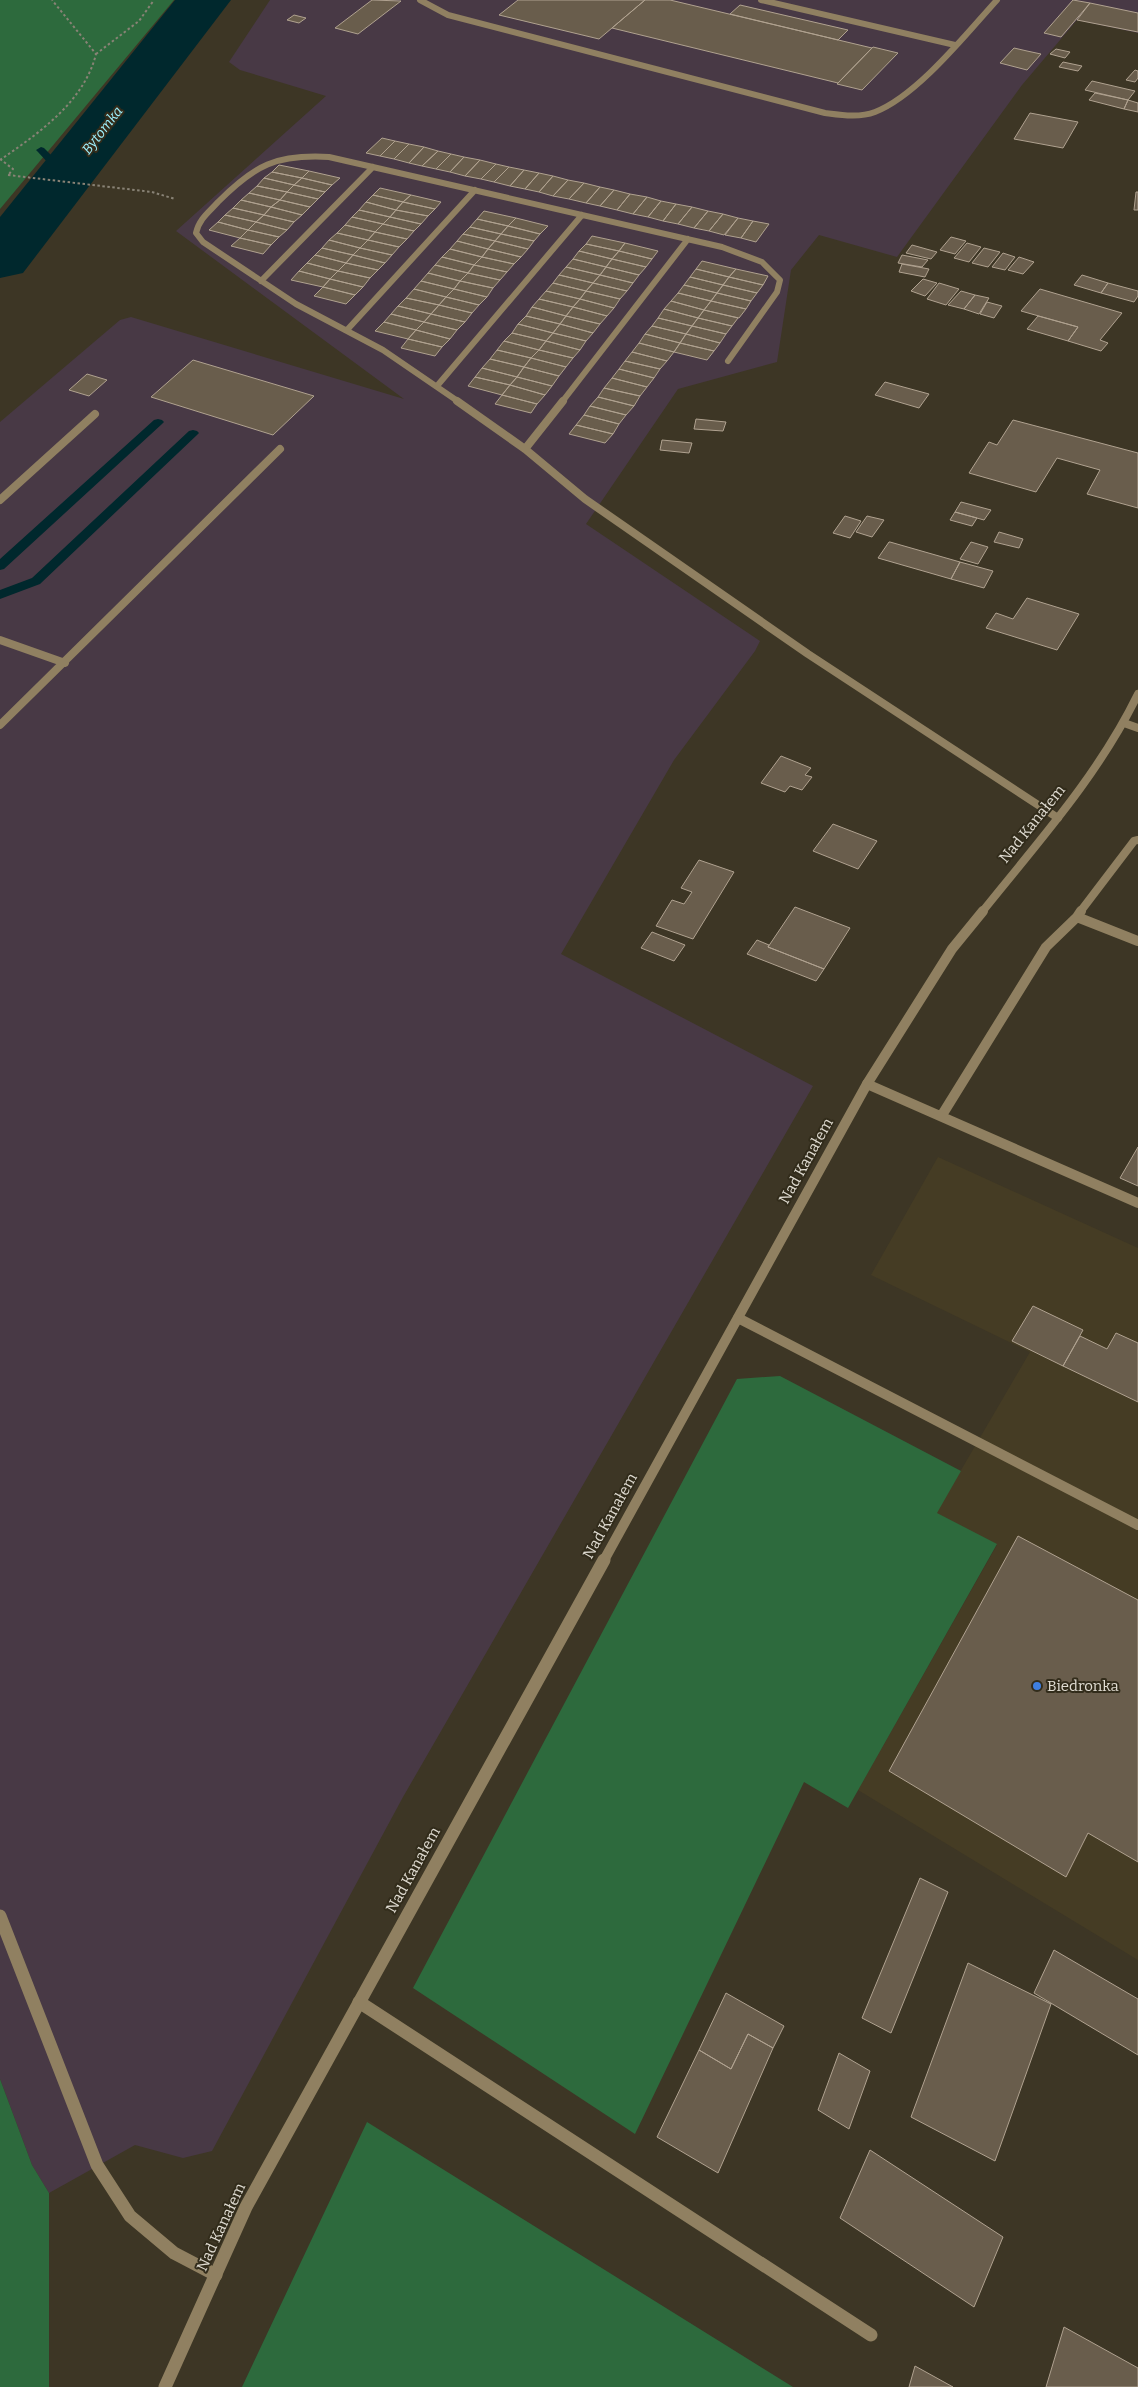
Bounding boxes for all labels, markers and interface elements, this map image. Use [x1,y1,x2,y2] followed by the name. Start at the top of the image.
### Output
[78,103,126,158] water label: Bytomka
[995,781,1069,867] street label: Nad Kanałem
[775,1114,837,1207] street label: Nad Kanałem
[579,1469,641,1562] street label: Nad Kanałem
[1047,1677,1119,1695] place label: Biedronka
[1031,1680,1043,1692] marker: Biedronka
[382,1823,444,1916] street label: Nad Kanałem
[193,2179,250,2274] street label: Nad Kanałem

